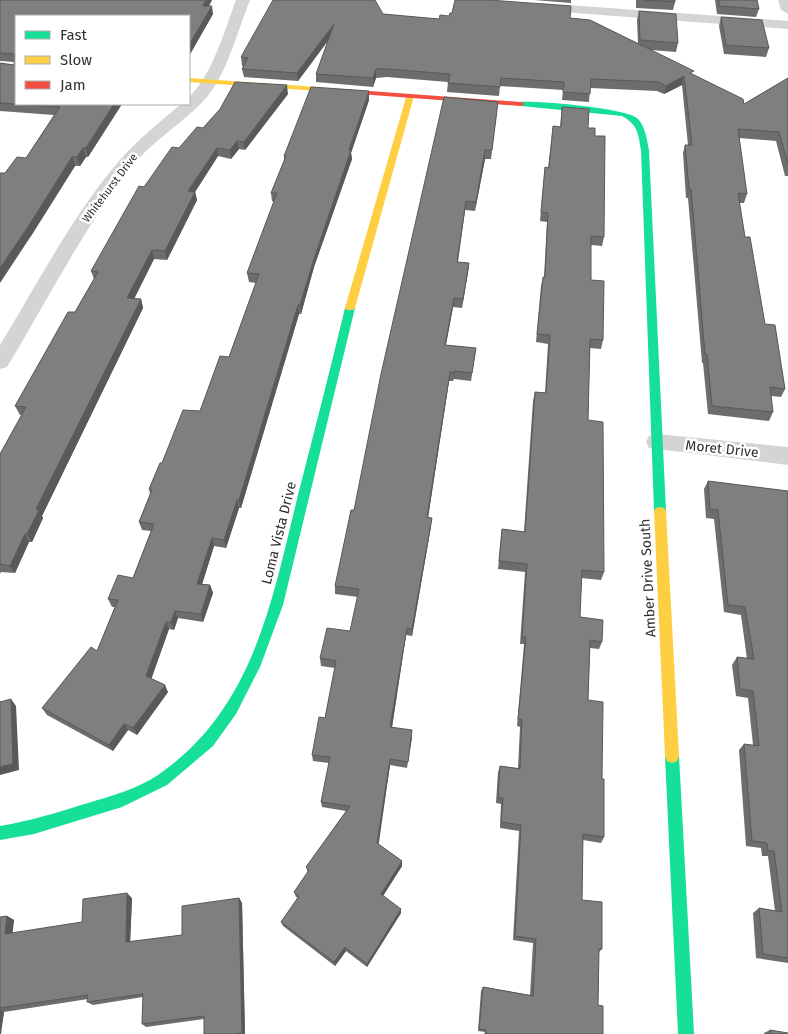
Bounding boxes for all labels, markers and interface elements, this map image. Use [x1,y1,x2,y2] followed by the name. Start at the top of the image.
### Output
[15,15,190,105] legend
[60,26,87,44] text: Fast
[60,51,92,69] text: Slow
[60,76,86,94] text: Jam
[80,151,140,225] street label: Whitehurst Drive
[685,437,759,461] street label: Moret Drive
[258,480,300,586] street label: Loma Vista Drive
[636,518,660,638] street label: Amber Drive South

